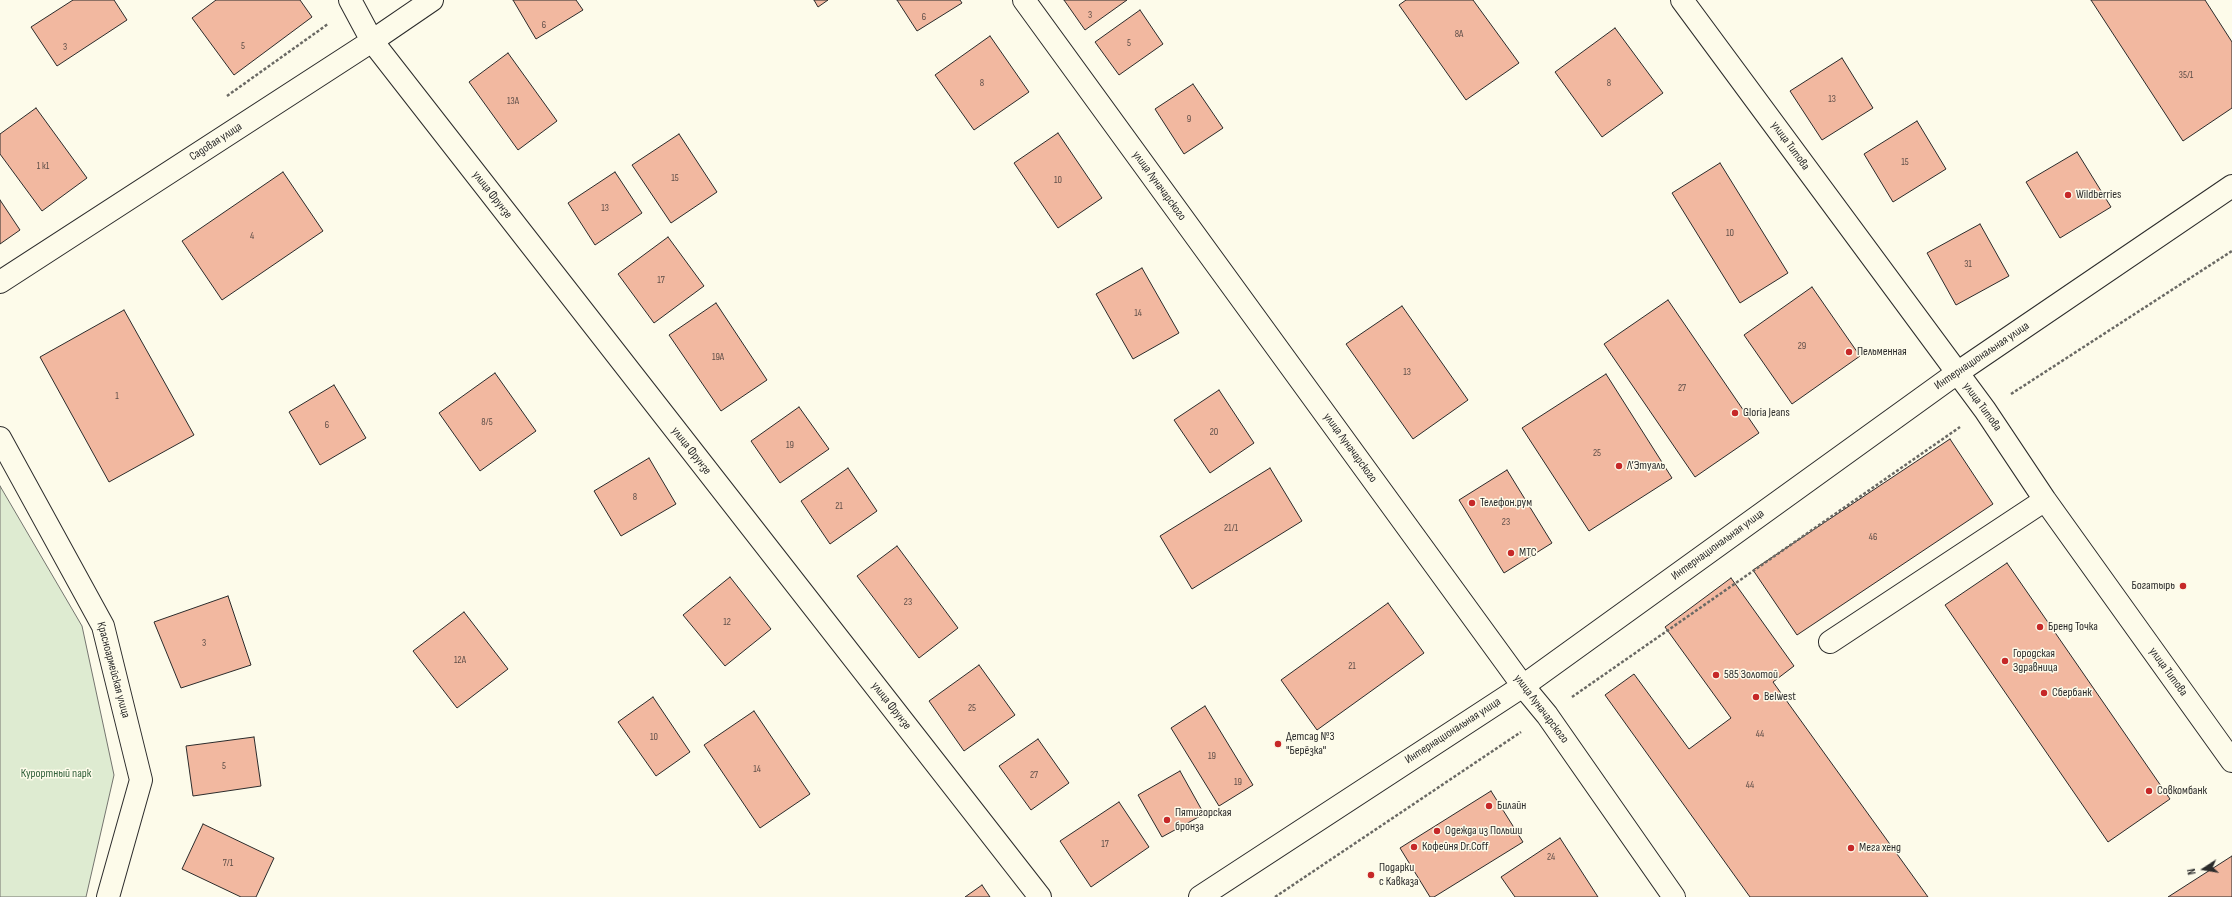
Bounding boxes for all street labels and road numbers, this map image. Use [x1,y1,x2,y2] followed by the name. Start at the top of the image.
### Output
[1768,119,1812,173] street label: улица Титова
[187,120,245,164] street label: Садовая улица
[1129,148,1189,224] street label: улица Луначарского
[469,168,515,222] street label: улица Фрунзе
[1932,319,2032,393] street label: Интернациональная улица
[1960,380,2004,434] street label: улица Титова
[1320,410,1380,486] street label: улица Луначарского
[668,424,714,478] street label: улица Фрунзе
[1669,506,1767,584] street label: Интернациональная улица
[93,620,133,720] street label: Красноармейская улица
[2146,645,2190,699] street label: улица Титова
[1510,672,1572,746] street label: улица Луначарского
[868,679,914,733] street label: улица Фрунзе
[1402,695,1504,767] street label: Интернациональная улица

